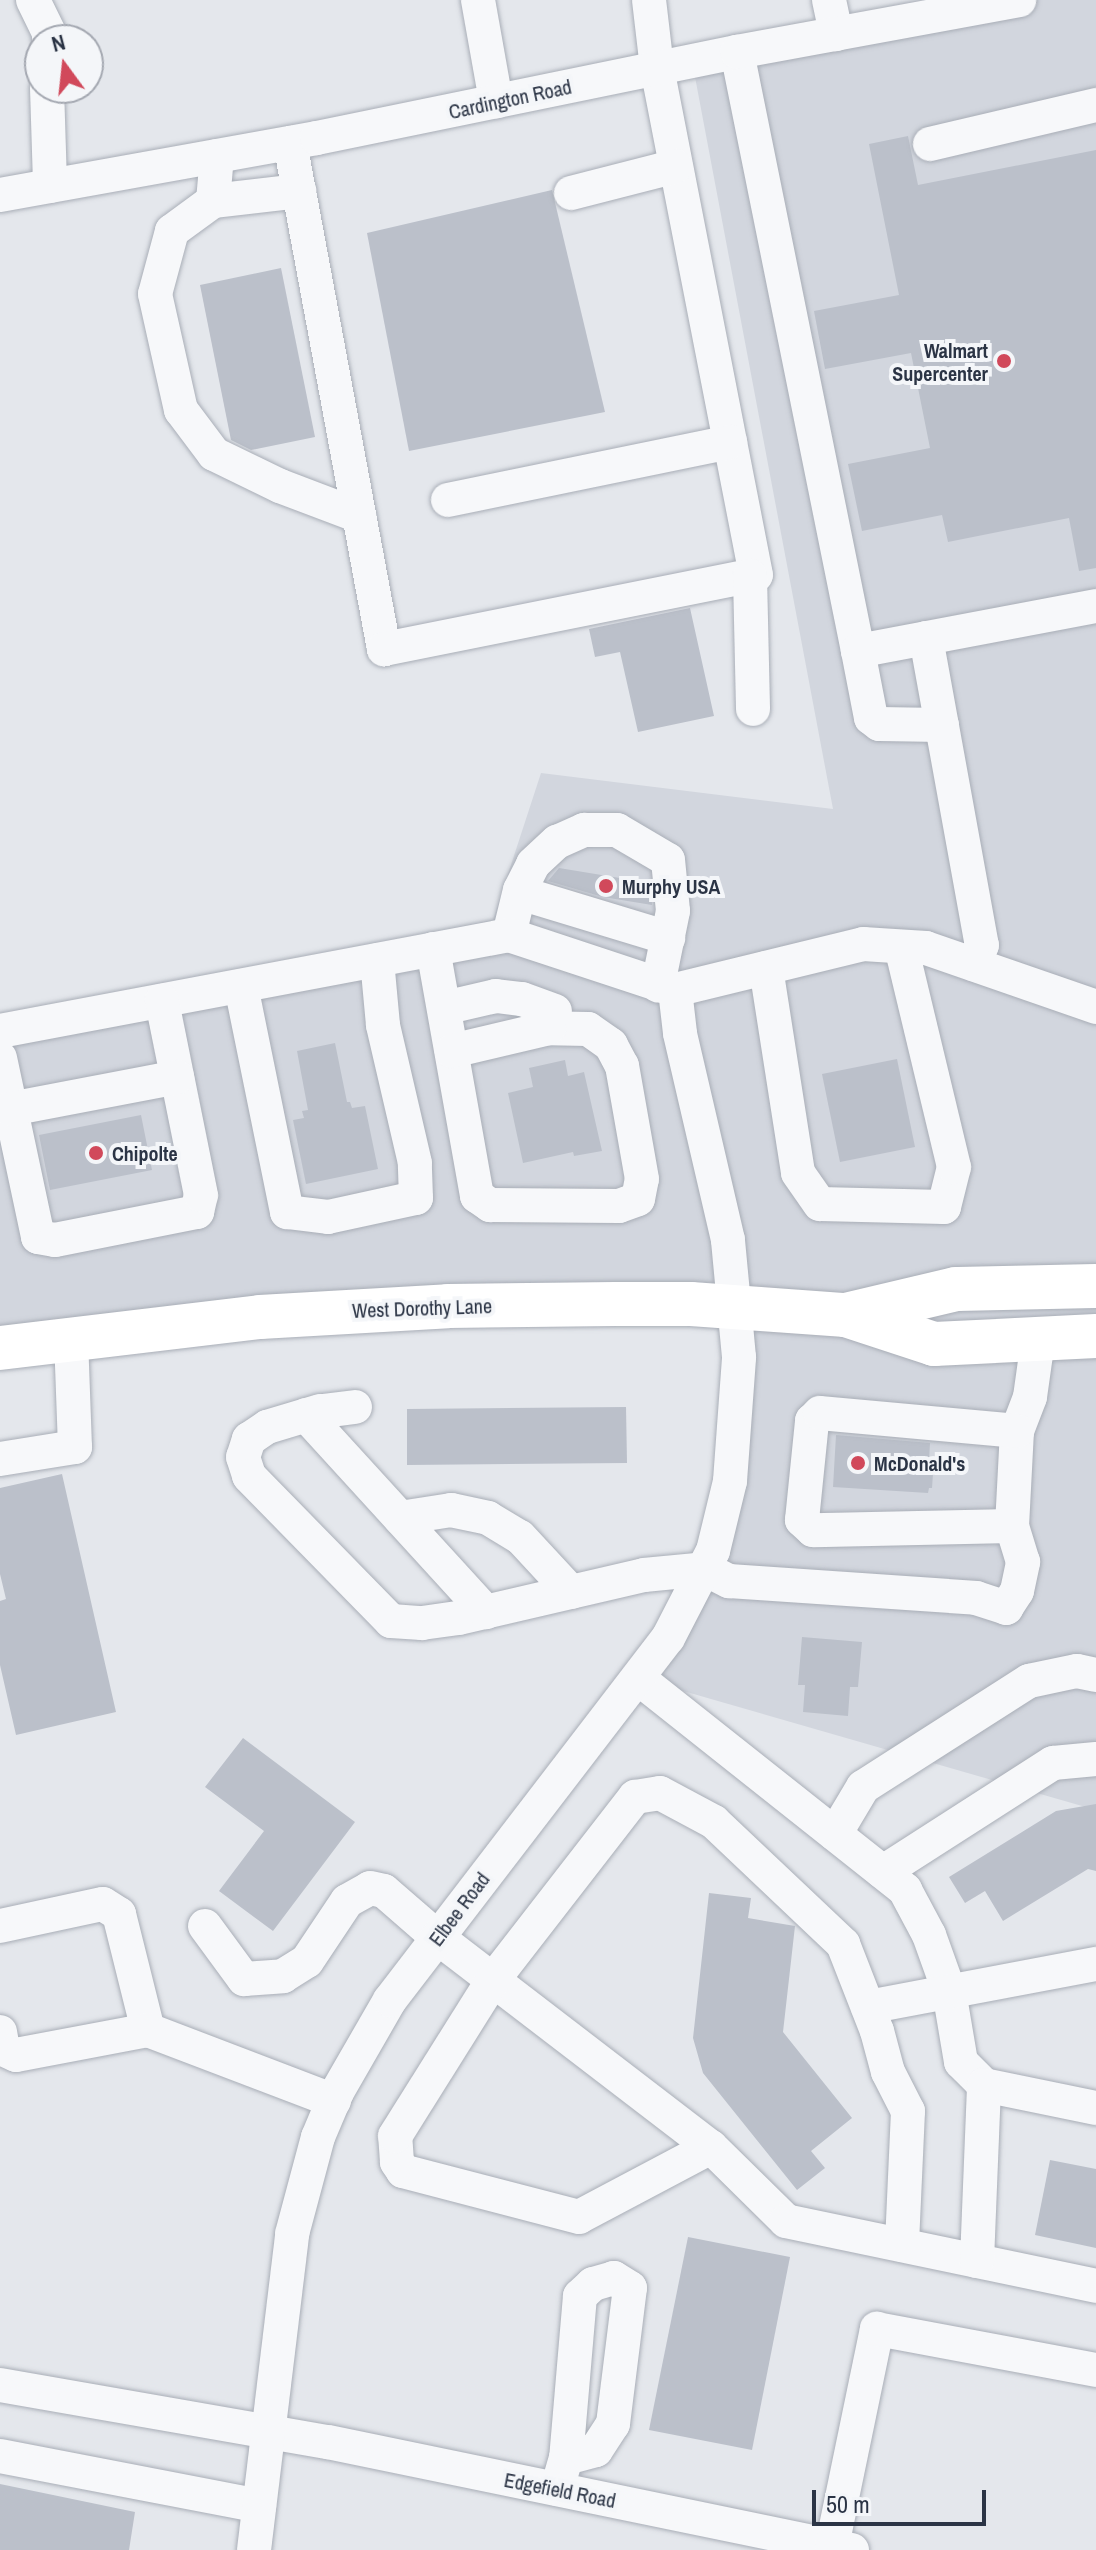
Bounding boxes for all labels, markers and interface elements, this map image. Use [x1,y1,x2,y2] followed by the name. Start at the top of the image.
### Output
[24,24,104,104] north arrow
[48,27,68,59] text: N
[446,74,574,124] street label: Cardington Road
[892,338,988,385] place label: Walmart Supercenter
[995,352,1013,370] marker: Walmart Supercenter
[622,874,720,898] place label: Murphy USA
[597,877,615,895] marker: Murphy USA
[112,1141,178,1165] place label: Chipolte
[87,1144,105,1162] marker: Chipolte
[352,1294,492,1322] street label: West Dorothy Lane
[874,1451,965,1475] place label: McDonald's
[849,1454,867,1472] marker: McDonald's
[424,1868,494,1950] street label: Elbee Road
[502,2467,618,2513] street label: Edgefield Road
[816,2474,990,2524] scale bar
[826,2488,870,2520] text: 50 m

